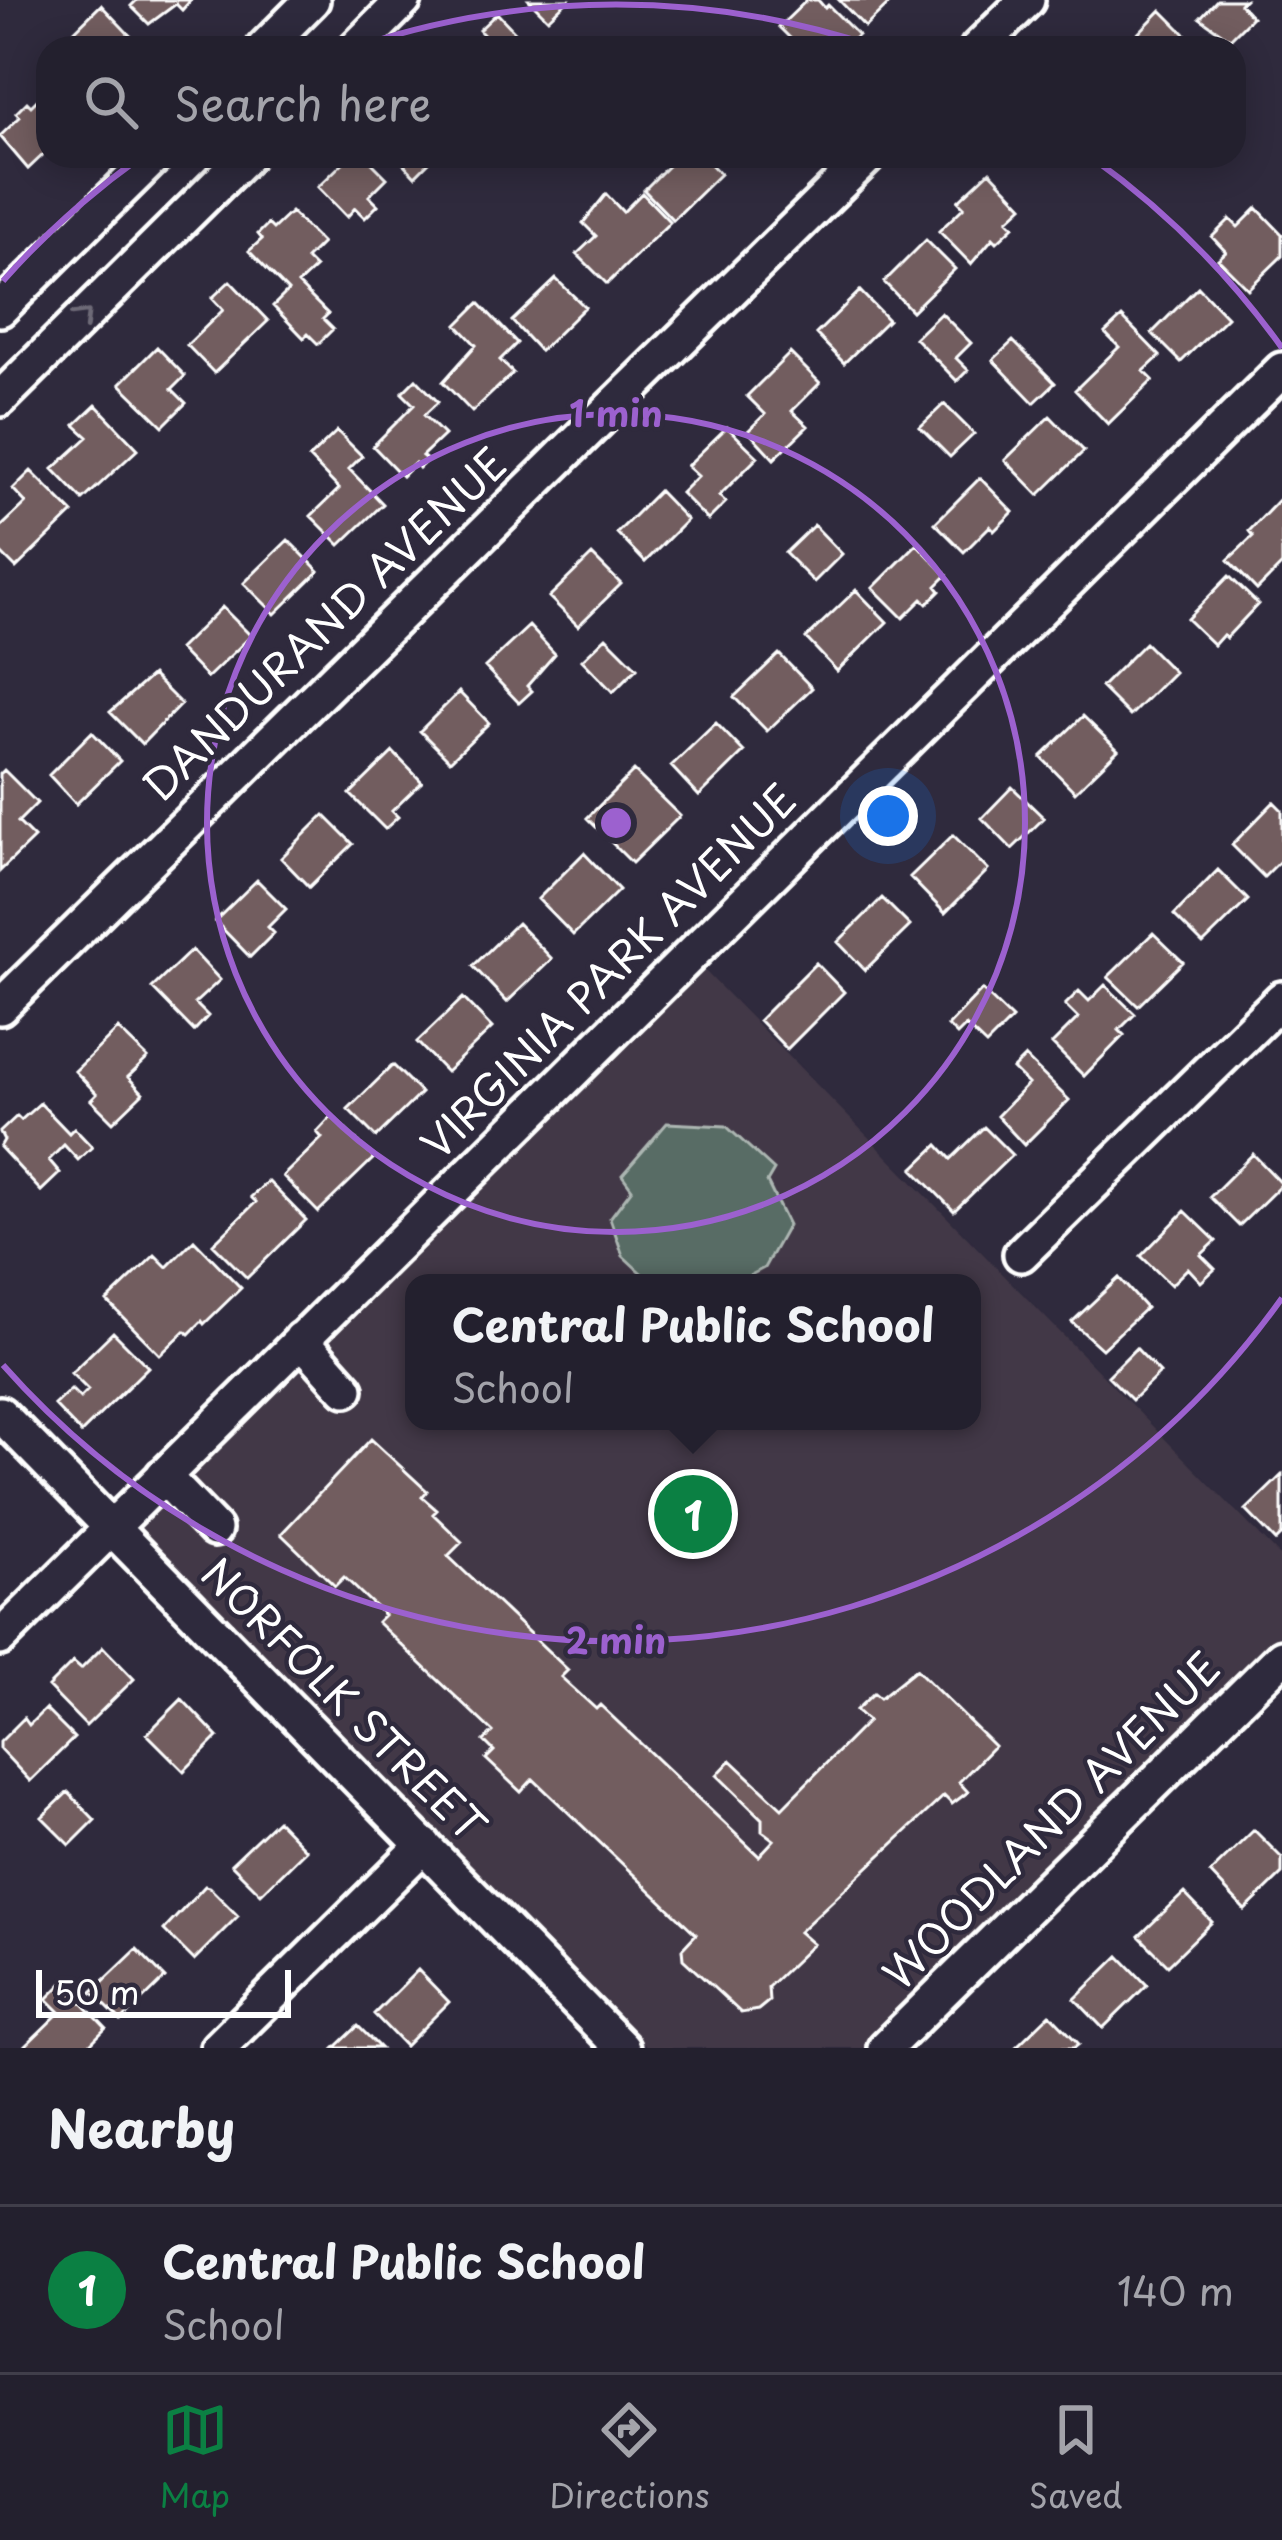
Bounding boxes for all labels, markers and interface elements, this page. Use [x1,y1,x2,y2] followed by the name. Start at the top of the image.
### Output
[36,36,1246,168] search box
[174,68,431,136] text: Search here
[78,69,144,135] icon: search
[69,309,91,331] one-way arrow
[569,385,663,439] text: 1 min
[127,432,520,815] street label: DANDURAND AVENUE
[405,768,809,1172] street label: VIRGINIA PARK AVENUE
[858,786,918,846] your location
[595,802,637,844] centre of rings
[405,1274,981,1430] popup
[451,1289,935,1357] text: Central Public School
[451,1357,574,1416] text: School
[654,1469,732,1559] pin: 1
[188,1542,501,1855] street label: NORFOLK STREET
[566,1612,666,1666] text: 2 min
[867,1636,1233,2002] street label: WOODLAND AVENUE
[36,1964,291,2017] scale bar
[54,1966,140,2016] text: 50 m
[48,2088,235,2165] text: Nearby
[162,2226,645,2294] text: Central Public School
[78,2260,96,2319] text: 1
[1117,2260,1234,2319] text: 140 m
[162,2294,285,2353] text: School
[160,2397,230,2519] tab: Map
[549,2397,710,2519] tab: Directions
[1029,2397,1122,2519] tab: Saved

